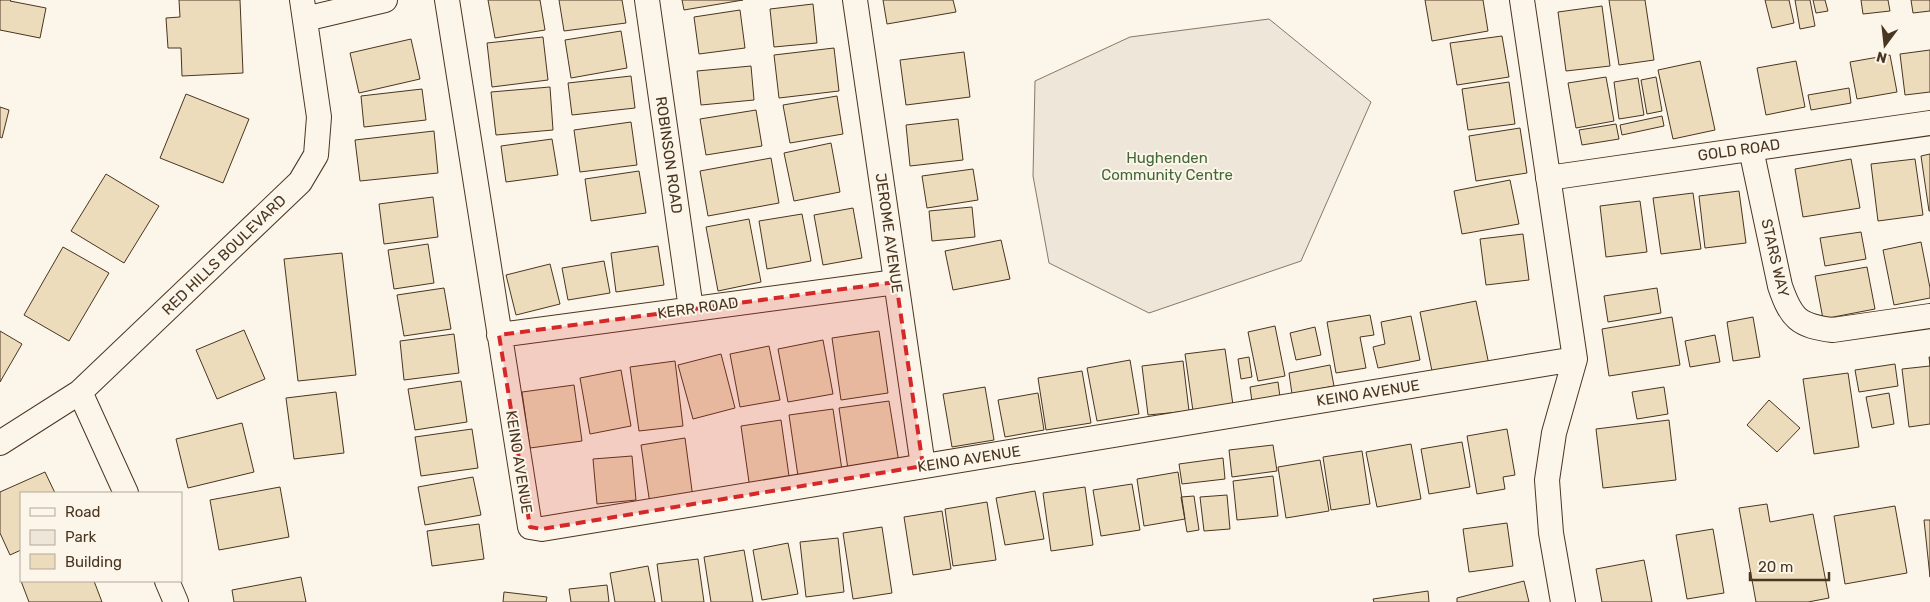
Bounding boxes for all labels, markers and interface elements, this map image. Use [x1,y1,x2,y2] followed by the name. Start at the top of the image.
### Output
[1860,20,1910,70] north arrow
[1875,48,1889,67] text: N
[652,95,686,215] street label: ROBINSON ROAD
[1697,135,1781,165] street label: GOLD ROAD
[1101,149,1233,184] park label: Hughenden Community Centre
[872,172,906,294] street label: JEROME AVENUE
[158,191,290,319] street label: RED HILLS BOULEVARD
[1757,217,1793,299] street label: STARS WAY
[656,293,740,323] street label: KERR ROAD
[1315,376,1421,410] street label: KEINO AVENUE
[502,409,536,515] street label: KEINO AVENUE
[916,442,1022,476] street label: KEINO AVENUE
[20,492,182,582] legend
[65,503,101,521] text: Road
[65,528,96,546] text: Park
[1750,550,1829,582] scale bar
[65,553,122,571] text: Building
[1758,558,1793,576] text: 20 m

